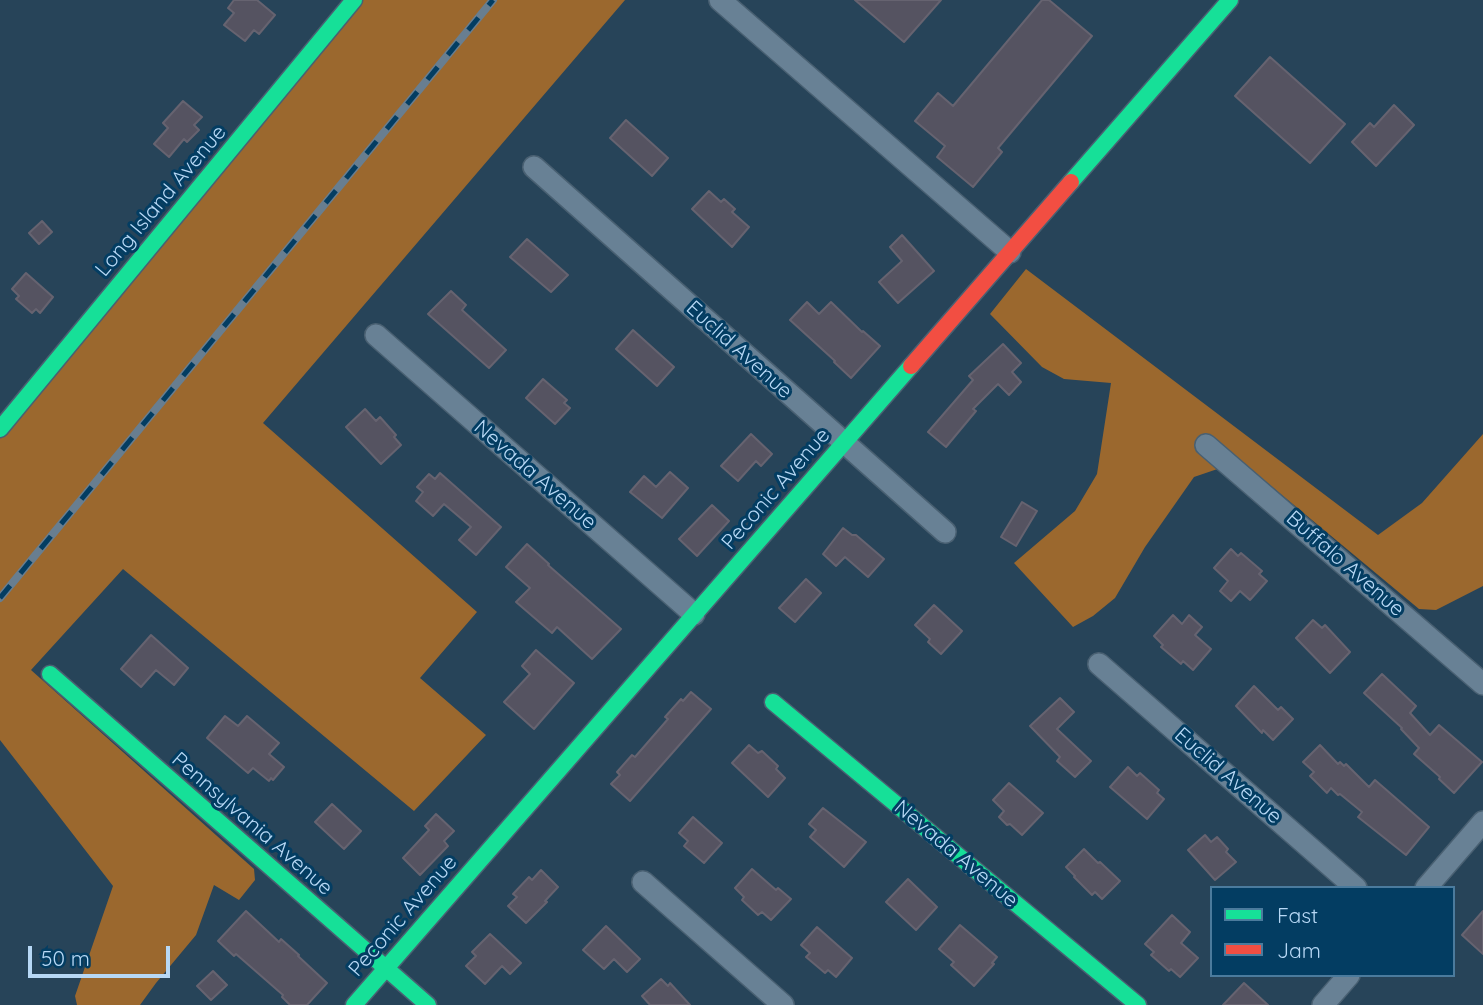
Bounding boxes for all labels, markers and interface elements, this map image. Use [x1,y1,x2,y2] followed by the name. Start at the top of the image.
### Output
[90,120,232,282] street label: Long Island Avenue
[681,296,797,404] street label: Euclid Avenue
[469,415,601,535] street label: Nevada Avenue
[716,423,836,555] street label: Peconic Avenue
[1281,506,1409,622] street label: Buffalo Avenue
[1169,722,1287,830] street label: Euclid Avenue
[166,747,338,901] street label: Pennsylvania Avenue
[889,795,1023,913] street label: Nevada Avenue
[343,850,463,982] street label: Peconic Avenue
[1210,886,1455,977] legend
[1277,902,1318,928] text: Fast
[32,932,173,976] scale bar
[1277,937,1321,963] text: Jam
[41,945,90,971] text: 50 m

